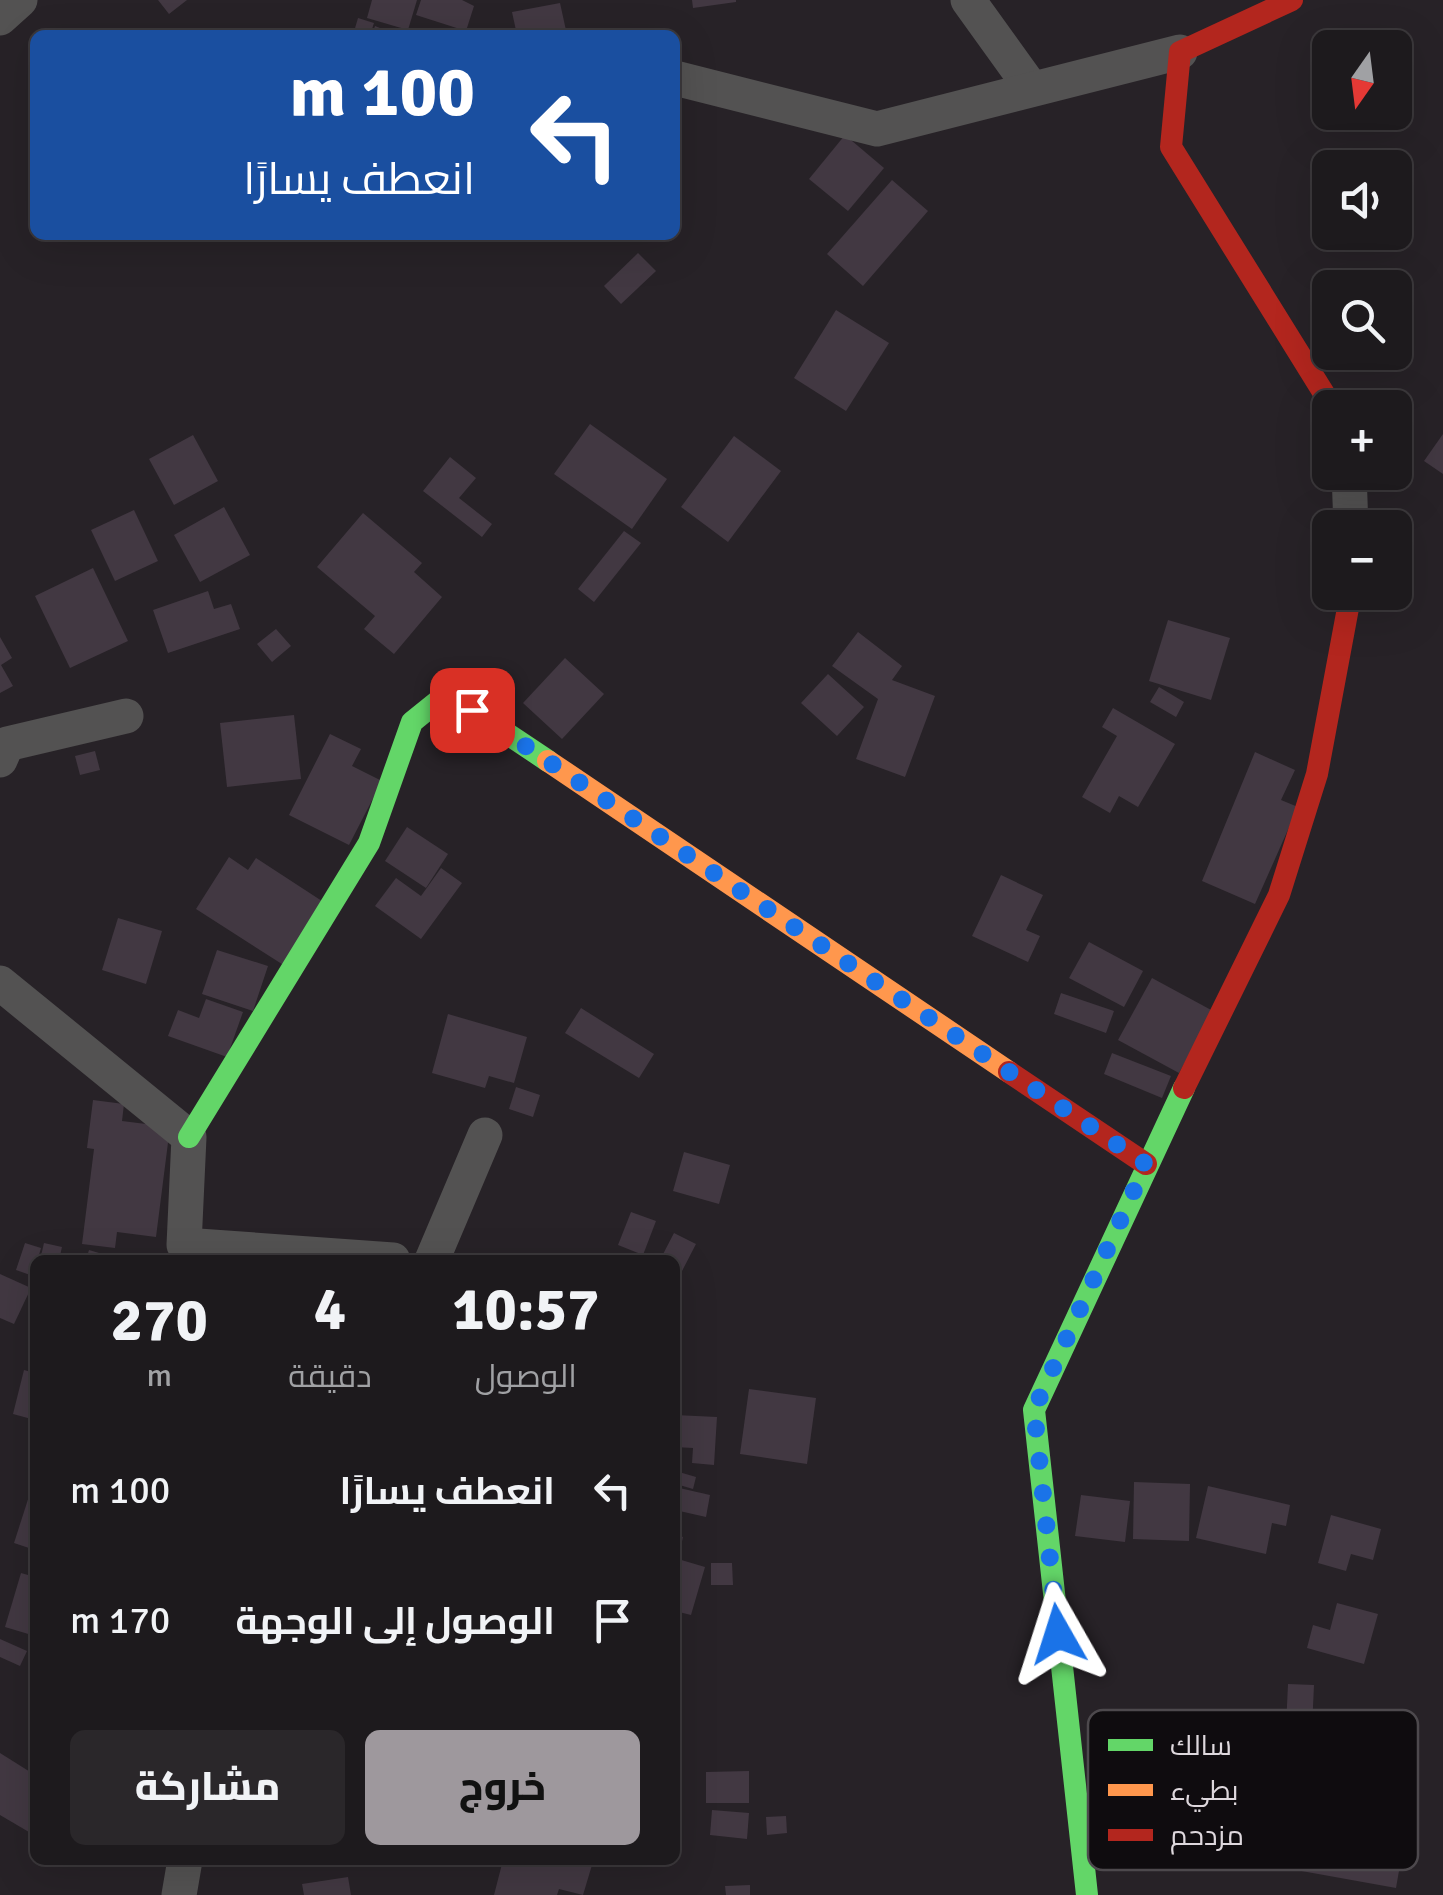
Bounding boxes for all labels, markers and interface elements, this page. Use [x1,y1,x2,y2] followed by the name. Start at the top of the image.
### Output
[1312,30,1412,130] north arrow
[1312,30,1412,610] map controls
[290,49,475,135] text: 100 m
[510,70,640,200] icon: left
[1312,150,1412,250] button: sound
[243,152,475,207] text: انعطف يسارًا
[1312,270,1412,370] button: search
[1312,390,1412,490] button: +
[1312,510,1412,610] button: −
[430,668,515,753] pin
[445,683,500,738] icon: arrive
[314,1273,346,1347] text: 4
[452,1273,599,1347] text: 10:57
[111,1284,208,1358] text: 270
[146,1356,172,1395] text: m
[288,1357,372,1396] text: دقيقة
[475,1357,577,1396] text: الوصول
[585,1463,640,1518] icon: left
[70,1467,170,1514] text: 100 m
[339,1468,555,1515] text: انعطف يسارًا
[1006,1582,1110,1686] position arrow
[585,1593,640,1648] icon: arrive
[70,1597,170,1644] text: 170 m
[236,1598,555,1645] text: الوصول إلى الوجهة
[1088,1710,1418,1870] legend
[1170,1729,1232,1763] text: سالك
[70,1730,345,1845] button: مشاركة
[365,1730,640,1845] button: خروج
[1170,1774,1238,1812] text: بطيء
[1170,1819,1244,1855] text: مزدحم

